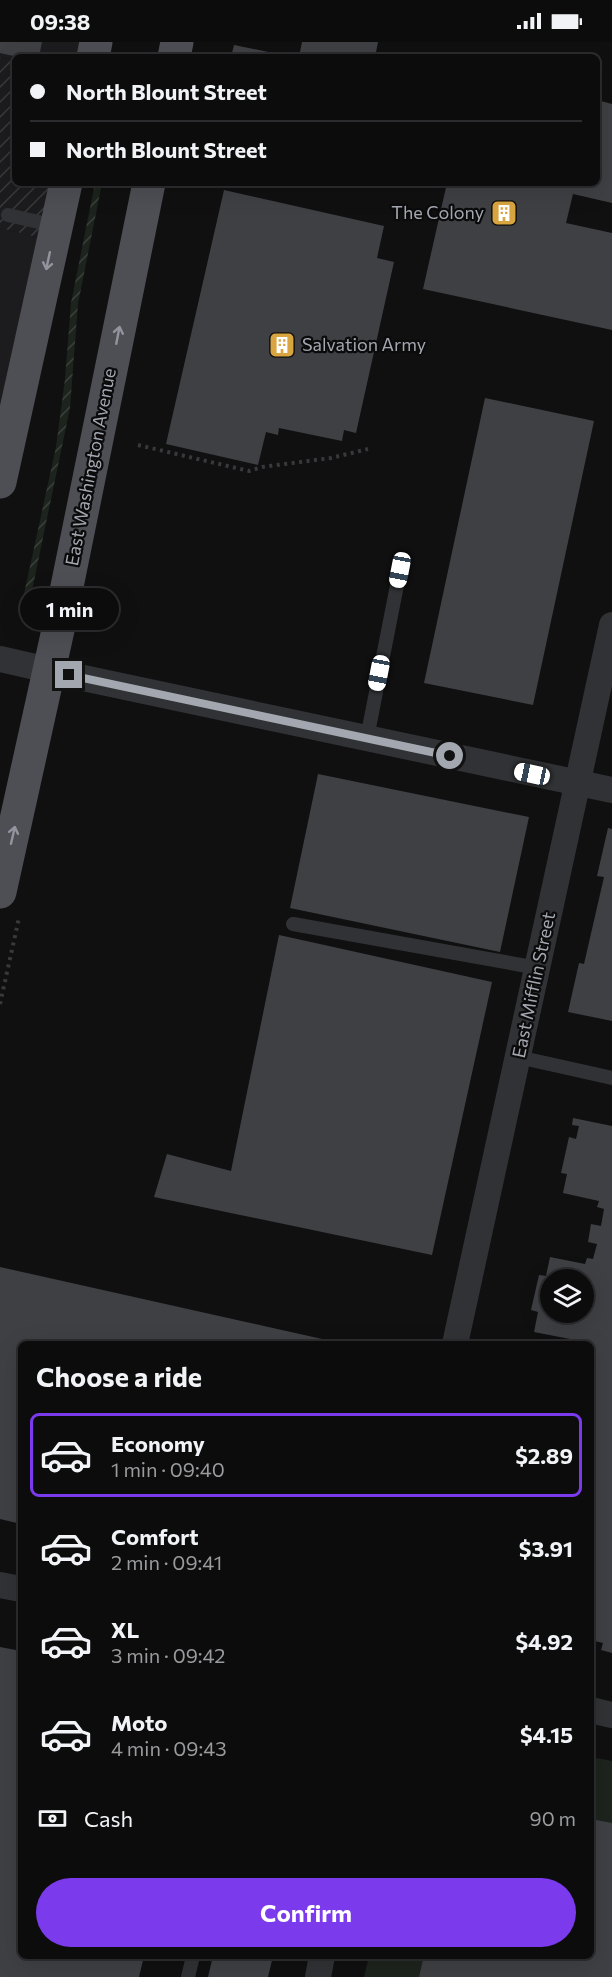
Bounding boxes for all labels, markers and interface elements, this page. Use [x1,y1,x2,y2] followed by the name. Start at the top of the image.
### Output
[30,8,90,35] text: 09:38
[66,78,267,105] text: North Blount Street
[66,136,267,163] text: North Blount Street
[489,198,519,228] building icon: The Colony
[391,201,484,223] place label: The Colony
[42,251,54,270] one-way arrow
[113,326,124,346] one-way arrow
[267,330,297,360] building icon: Salvation Army
[302,333,426,355] place label: Salvation Army
[60,366,120,568] street label: East Washington Avenue
[388,551,412,589] car
[20,588,118,630] callout: 1 min
[46,597,93,621] text: 1 min
[367,654,391,692] car
[55,661,82,688] route end
[436,742,463,769] route start
[513,761,551,787] car
[8,825,19,845] one-way arrow
[507,910,559,1060] street label: East Mifflin Street
[540,1269,594,1323] map controls
[540,1269,594,1323] button: layers
[36,1360,202,1393] text: Choose a ride
[39,1428,93,1482] icon: car
[111,1430,205,1457] text: Economy
[515,1442,573,1469] text: $2.89
[111,1457,225,1481] text: 1 min · 09:40
[39,1521,93,1575] icon: car
[111,1523,199,1550] text: Comfort
[519,1535,573,1562] text: $3.91
[111,1550,222,1574] text: 2 min · 09:41
[39,1614,93,1668] icon: car
[111,1616,139,1643] text: XL
[515,1628,573,1655] text: $4.92
[111,1643,225,1667] text: 3 min · 09:42
[39,1707,93,1761] icon: car
[111,1709,167,1736] text: Moto
[520,1721,573,1748] text: $4.15
[111,1736,227,1760] text: 4 min · 09:43
[36,1802,69,1835] icon: cash
[84,1805,133,1832] text: Cash
[530,1806,576,1830] text: 90 m
[36,1878,576,1947] button: Confirm

